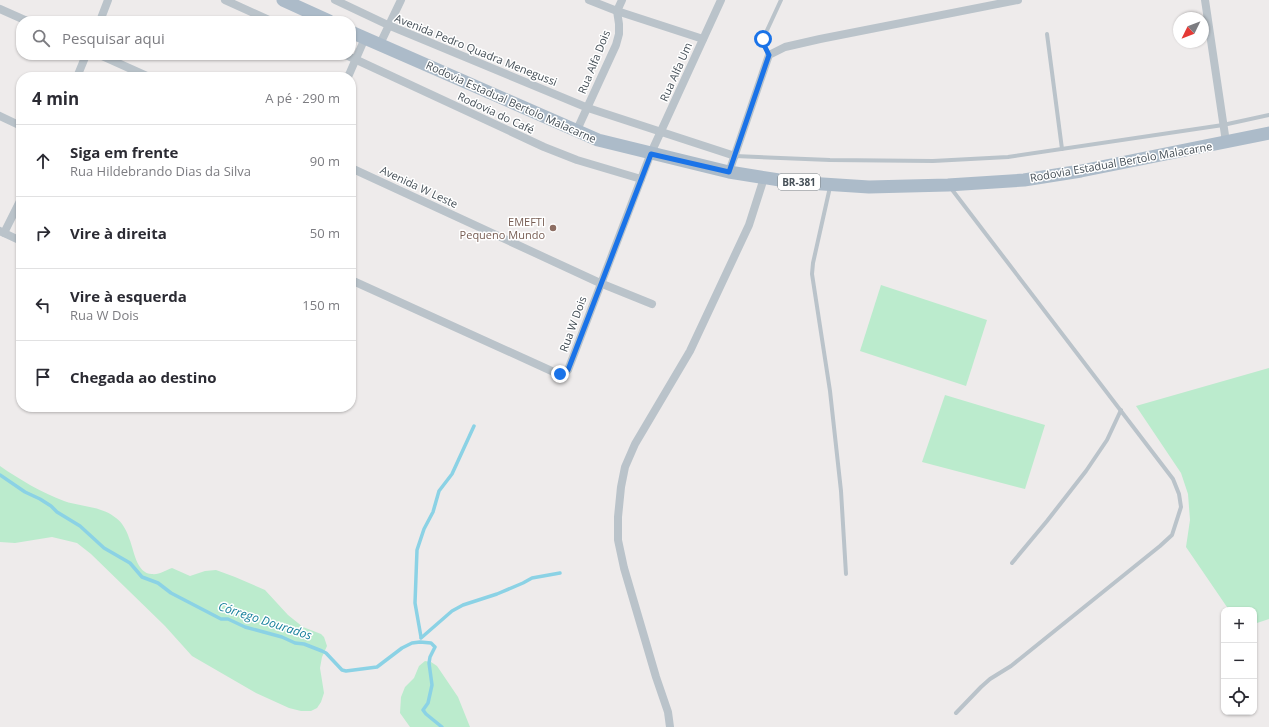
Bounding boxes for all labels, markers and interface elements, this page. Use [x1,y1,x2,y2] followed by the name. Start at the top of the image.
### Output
[393,10,560,89] street label: Avenida Pedro Quadra Menegussi
[1173,12,1209,48] north arrow
[16,16,356,60] search box
[30,27,52,49] icon: search
[62,28,165,48] text: Pesquisar aqui
[574,28,613,96] street label: Rua Alfa Dois
[754,30,772,48] route start
[656,40,695,104] street label: Rua Alfa Um
[424,57,599,146] street label: Rodovia Estadual Bertolo Malacarne
[32,87,79,110] text: 4 min
[455,88,537,137] street label: Rodovia do Café
[265,89,340,107] text: A pé · 290 m
[1029,138,1213,185] street label: Rodovia Estadual Bertolo Malacarne
[70,142,178,162] text: Siga em frente
[32,150,54,172] icon: ahead
[310,152,340,170] text: 90 m
[70,162,251,180] text: Rua Hildebrando Dias da Silva
[378,162,461,211] street label: Avenida W Leste
[778,174,820,190] road number: BR-381
[460,214,545,242] place label: EMEFTI Pequeno Mundo
[32,222,54,244] icon: right
[70,223,167,243] text: Vire à direita
[548,223,558,233] marker: EMEFTI Pequeno Mundo
[310,224,340,242] text: 50 m
[70,286,187,306] text: Vire à esquerda
[32,294,54,316] icon: left
[556,294,590,354] street label: Rua W Dois
[302,296,340,314] text: 150 m
[70,306,139,324] text: Rua W Dois
[551,365,569,383] route end
[32,366,54,388] icon: arrive
[70,367,217,387] text: Chegada ao destino
[216,597,314,644] water label: Córrego Dourados
[1221,607,1257,715] map controls
[1221,607,1257,643] button: +
[1221,643,1257,679] button: −
[1221,679,1257,715] button: locate

